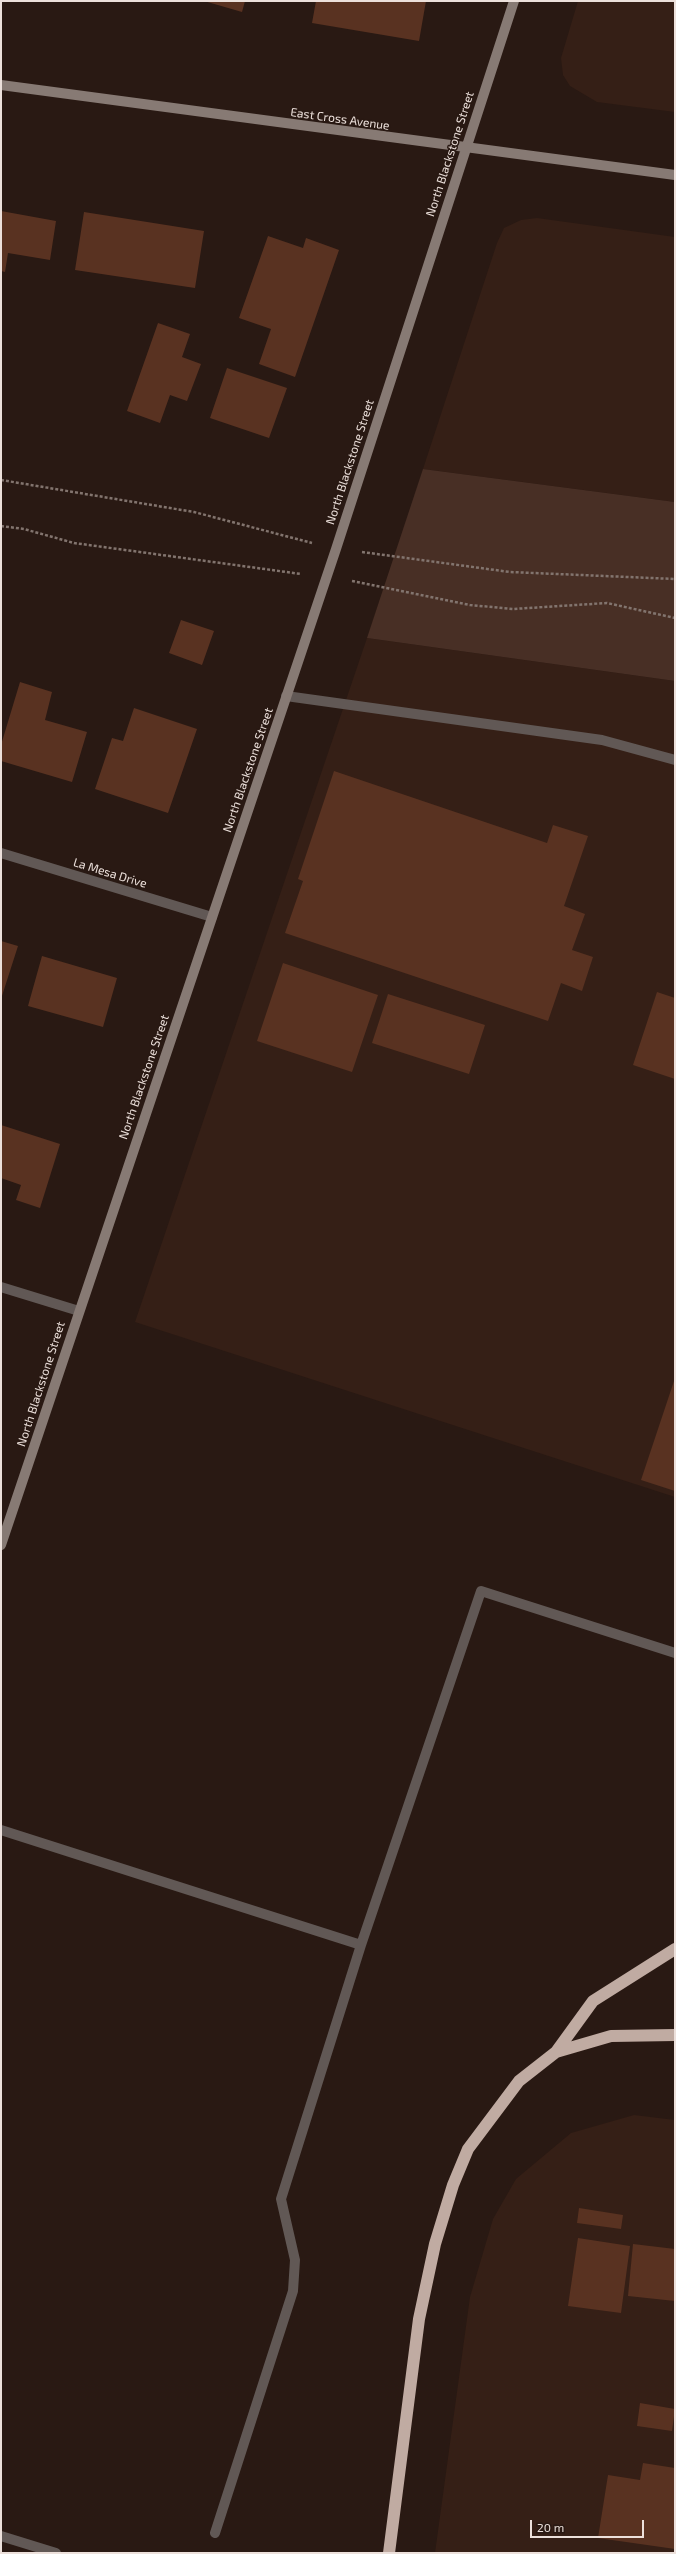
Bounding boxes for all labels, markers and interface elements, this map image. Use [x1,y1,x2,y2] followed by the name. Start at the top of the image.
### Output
[423,90,477,218] street label: North Blackstone Street
[289,105,391,133] street label: East Cross Avenue
[323,398,377,526] street label: North Blackstone Street
[220,706,276,834] street label: North Blackstone Street
[71,855,149,891] street label: La Mesa Drive
[116,1013,172,1141] street label: North Blackstone Street
[14,1320,68,1448] street label: North Blackstone Street
[532,2512,646,2538] scale bar
[537,2520,564,2534] text: 20 m

